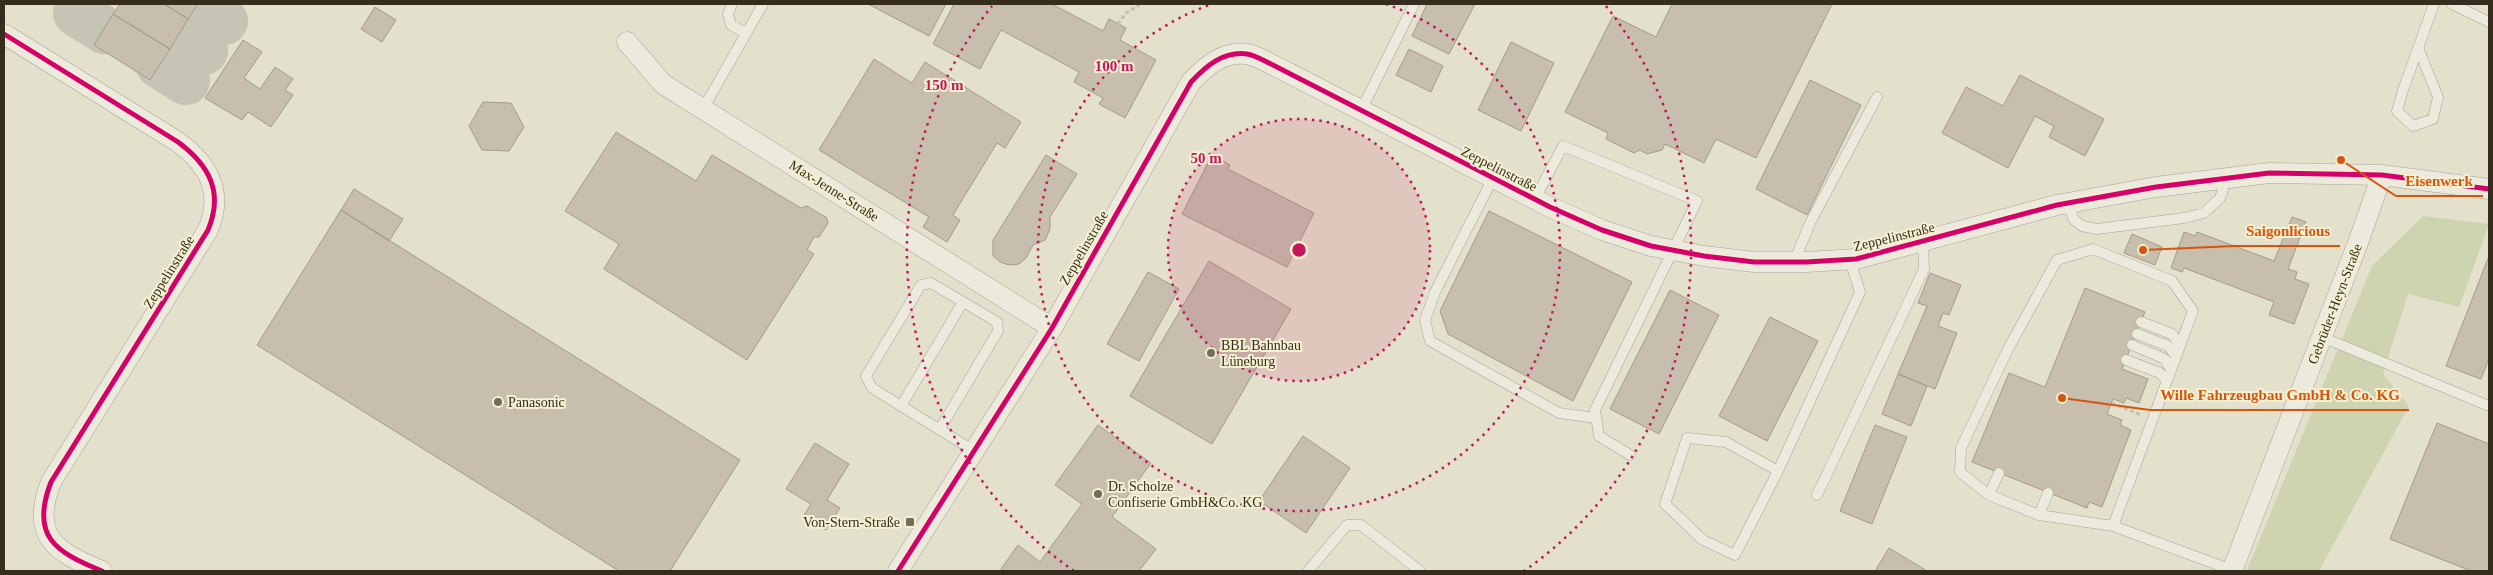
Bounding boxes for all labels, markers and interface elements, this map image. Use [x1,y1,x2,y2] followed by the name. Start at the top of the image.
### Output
[1095,58,1134,74] text: 100 m
[925,77,964,93] text: 150 m
[1459,143,1539,195] street label: Zeppelinstraße
[1190,150,1222,166] text: 50 m
[787,157,881,225] street label: Max-Jenne-Straße
[2396,166,2483,196] callout: Eisenwerk
[2405,173,2473,189] text: Eisenwerk
[1057,208,1111,288] street label: Zeppelinstraße
[2235,216,2340,246] callout: Saigonlicious
[1852,220,1936,254] street label: Zeppelinstraße
[2246,223,2330,239] text: Saigonlicious
[141,233,197,311] street label: Zeppelinstraße
[1290,241,1308,259] centre of rings
[2305,242,2365,366] street label: Gebrüder-Heyn-Straße
[1221,338,1301,369] place label: BBL Bahnbau Lüneburg
[1205,347,1217,359] marker: BBL Bahnbau Lüneburg
[2150,380,2409,410] callout: Wille Fahrzeugbau GmbH & Co. KG
[2160,387,2400,403] text: Wille Fahrzeugbau GmbH & Co. KG
[508,395,565,410] place label: Panasonic
[492,396,504,408] marker: Panasonic
[1108,479,1262,510] place label: Dr. Scholze Confiserie GmbH&Co. KG
[1092,488,1104,500] marker: Dr. Scholze Confiserie GmbH&Co. KG
[803,515,900,530] place label: Von-Stern-Straße
[904,516,916,528] marker: Von-Stern-Straße

